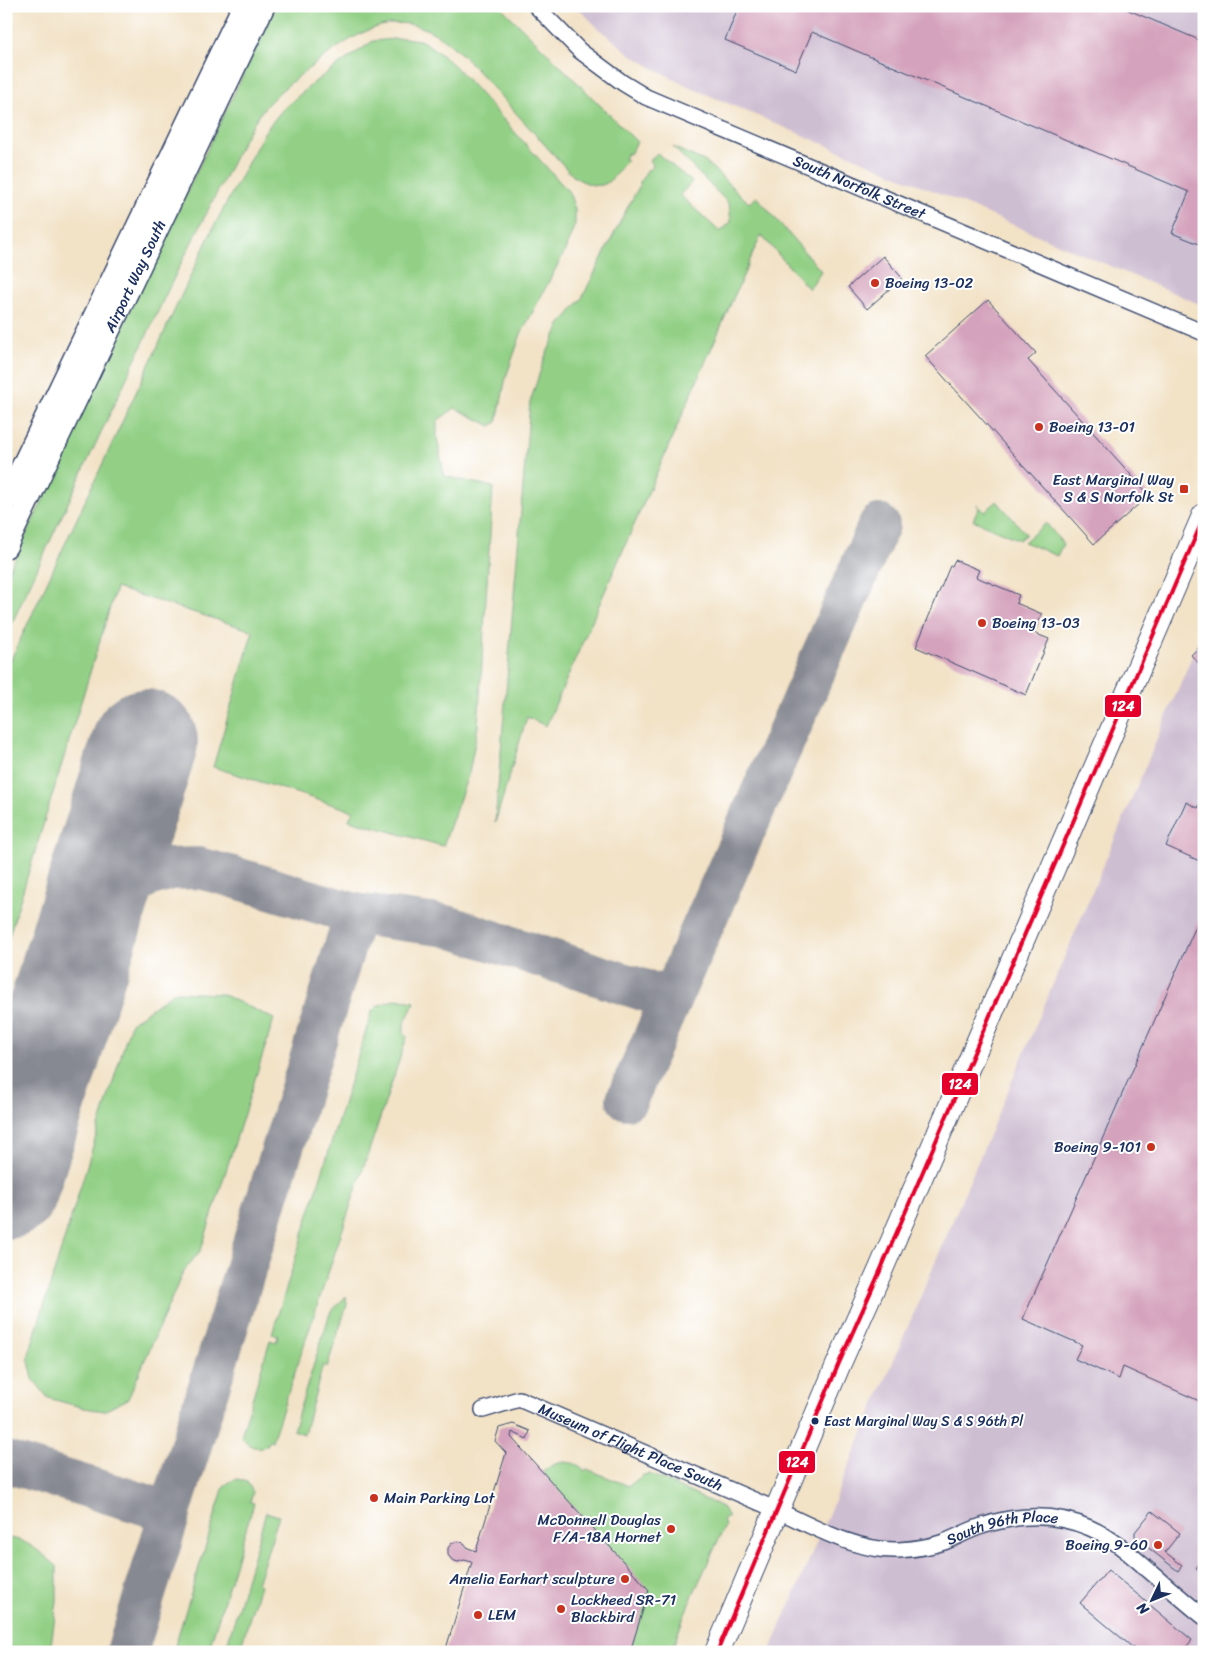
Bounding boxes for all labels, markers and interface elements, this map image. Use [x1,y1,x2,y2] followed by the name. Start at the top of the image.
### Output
[789,148,930,227] street label: South Norfolk Street
[97,215,173,338] street label: Airport Way South
[885,270,974,296] place label: Boeing 13-02
[869,277,881,289] marker: Boeing 13-02
[1049,414,1135,440] place label: Boeing 13-01
[1033,421,1045,433] marker: Boeing 13-01
[1052,467,1174,510] place label: East Marginal Way S & S Norfolk St
[1178,483,1190,495] marker: East Marginal Way S & S Norfolk St
[992,610,1080,636] place label: Boeing 13-03
[976,617,988,629] marker: Boeing 13-03
[1104,694,1142,718] line badge: 124
[1112,694,1135,719] text: 124
[941,1072,979,1096] line badge: 124
[949,1072,972,1097] text: 124
[1054,1134,1141,1160] place label: Boeing 9-101
[1145,1141,1157,1153] marker: Boeing 9-101
[534,1396,727,1498] street label: Museum of Flight Place South
[824,1409,1024,1434] place label: East Marginal Way S & S 96th Pl
[810,1416,820,1426] marker: East Marginal Way S & S 96th Pl
[778,1450,816,1474] line badge: 124
[786,1450,809,1475] text: 124
[384,1485,496,1511] place label: Main Parking Lot
[368,1492,380,1504] marker: Main Parking Lot
[942,1504,1060,1553] street label: South 96th Place
[538,1507,662,1550] place label: McDonnell Douglas F/A-18A Hornet
[665,1523,677,1535] marker: McDonnell Douglas F/A-18A Hornet
[1065,1532,1148,1558] place label: Boeing 9-60
[1152,1539,1164,1551] marker: Boeing 9-60
[449,1566,615,1592] place label: Amelia Earhart sculpture
[619,1573,631,1585] marker: Amelia Earhart sculpture
[1128,1576,1178,1626] north arrow
[571,1587,676,1630] place label: Lockheed SR-71 Blackbird
[1130,1596,1156,1621] text: N
[488,1602,516,1628] place label: LEM
[555,1603,567,1615] marker: Lockheed SR-71 Blackbird
[472,1609,484,1621] marker: LEM

